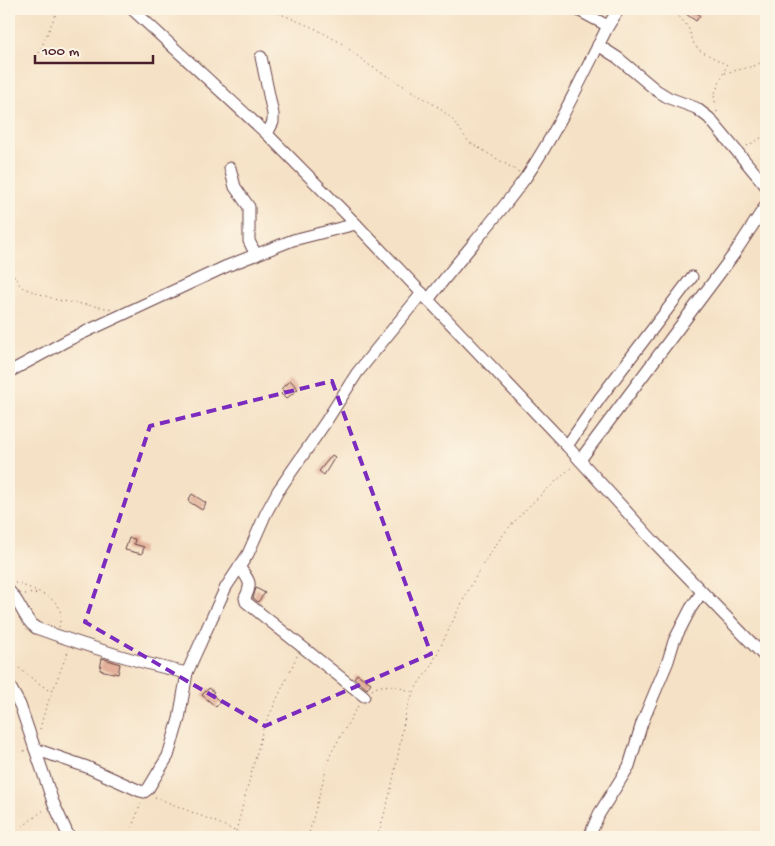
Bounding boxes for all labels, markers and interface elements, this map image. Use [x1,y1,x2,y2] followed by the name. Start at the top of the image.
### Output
[35,32,152,64] scale bar
[41,43,80,61] text: 100 m

